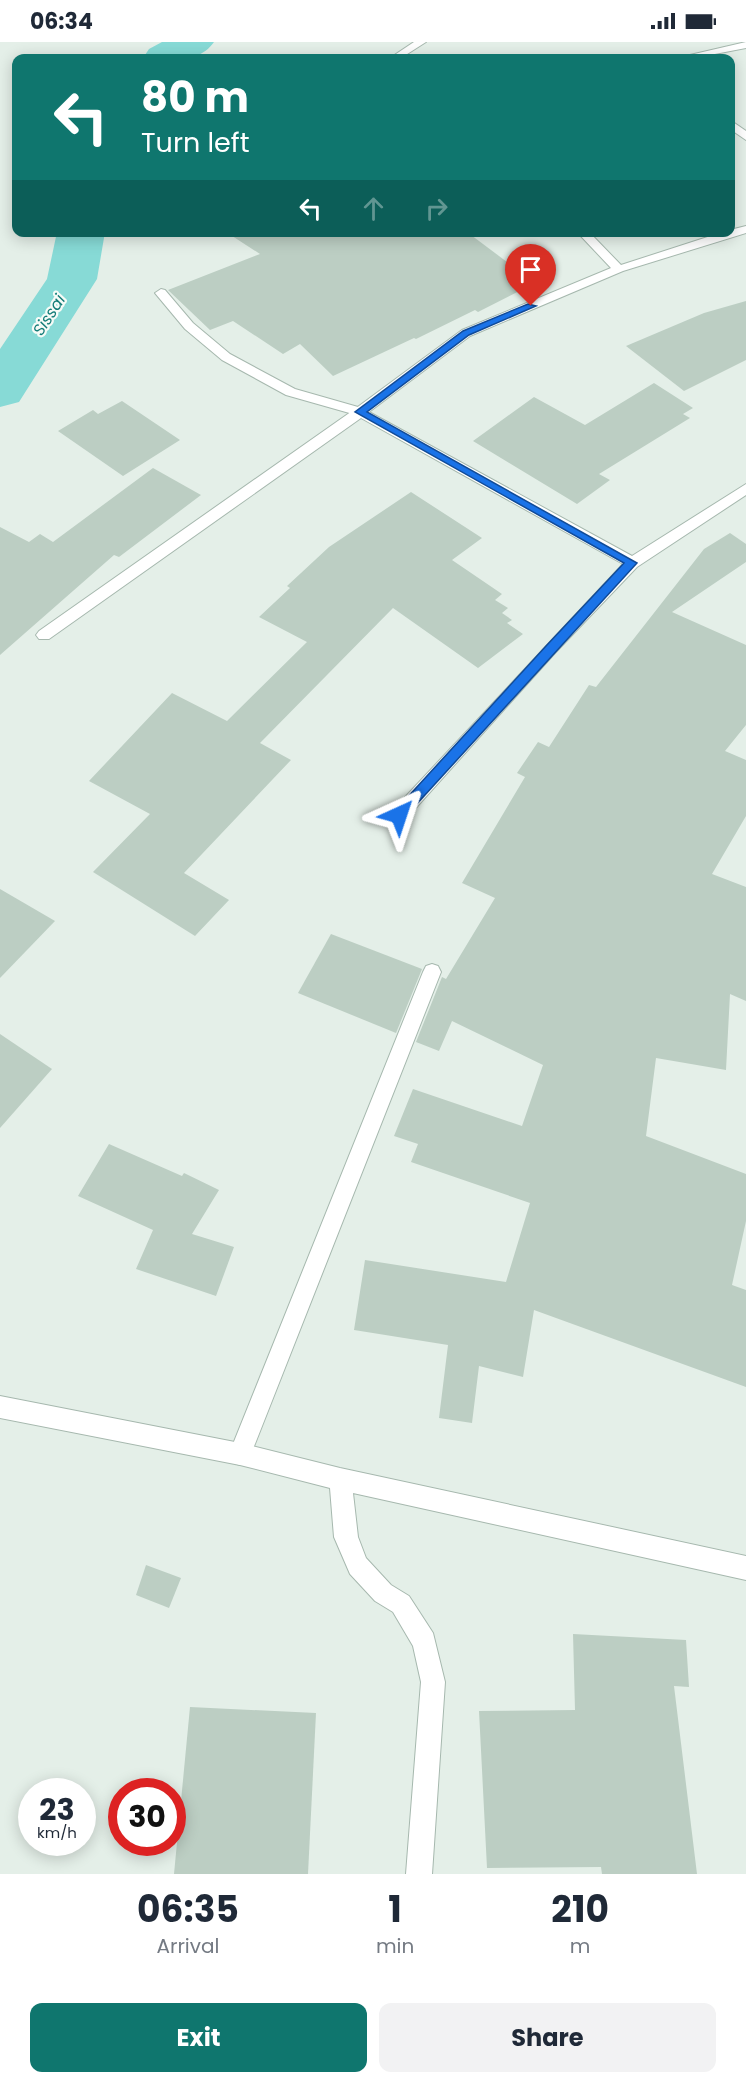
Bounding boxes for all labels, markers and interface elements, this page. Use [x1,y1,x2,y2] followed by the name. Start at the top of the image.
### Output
[30,6,93,37] text: 06:34
[141,68,249,127] text: 80 m
[42,78,120,156] icon: left
[141,124,250,161] text: Turn left
[294,192,327,225] icon: left
[357,192,390,225] icon: ahead
[420,192,453,225] icon: right
[505,244,556,306] pin
[514,253,547,286] icon: arrive
[27,289,71,340] water label: Sissai
[367,783,431,847] position arrow
[108,1778,186,1856] speed limit sign: 30
[39,1788,75,1831] text: 23
[37,1822,77,1843] text: km/h
[137,1884,239,1935] text: 06:35
[388,1884,402,1935] text: 1
[551,1884,609,1935] text: 210
[156,1932,219,1960] text: Arrival
[376,1932,414,1960] text: min
[570,1932,590,1960] text: m
[30,2003,367,2072] button: Exit
[379,2003,716,2072] button: Share

